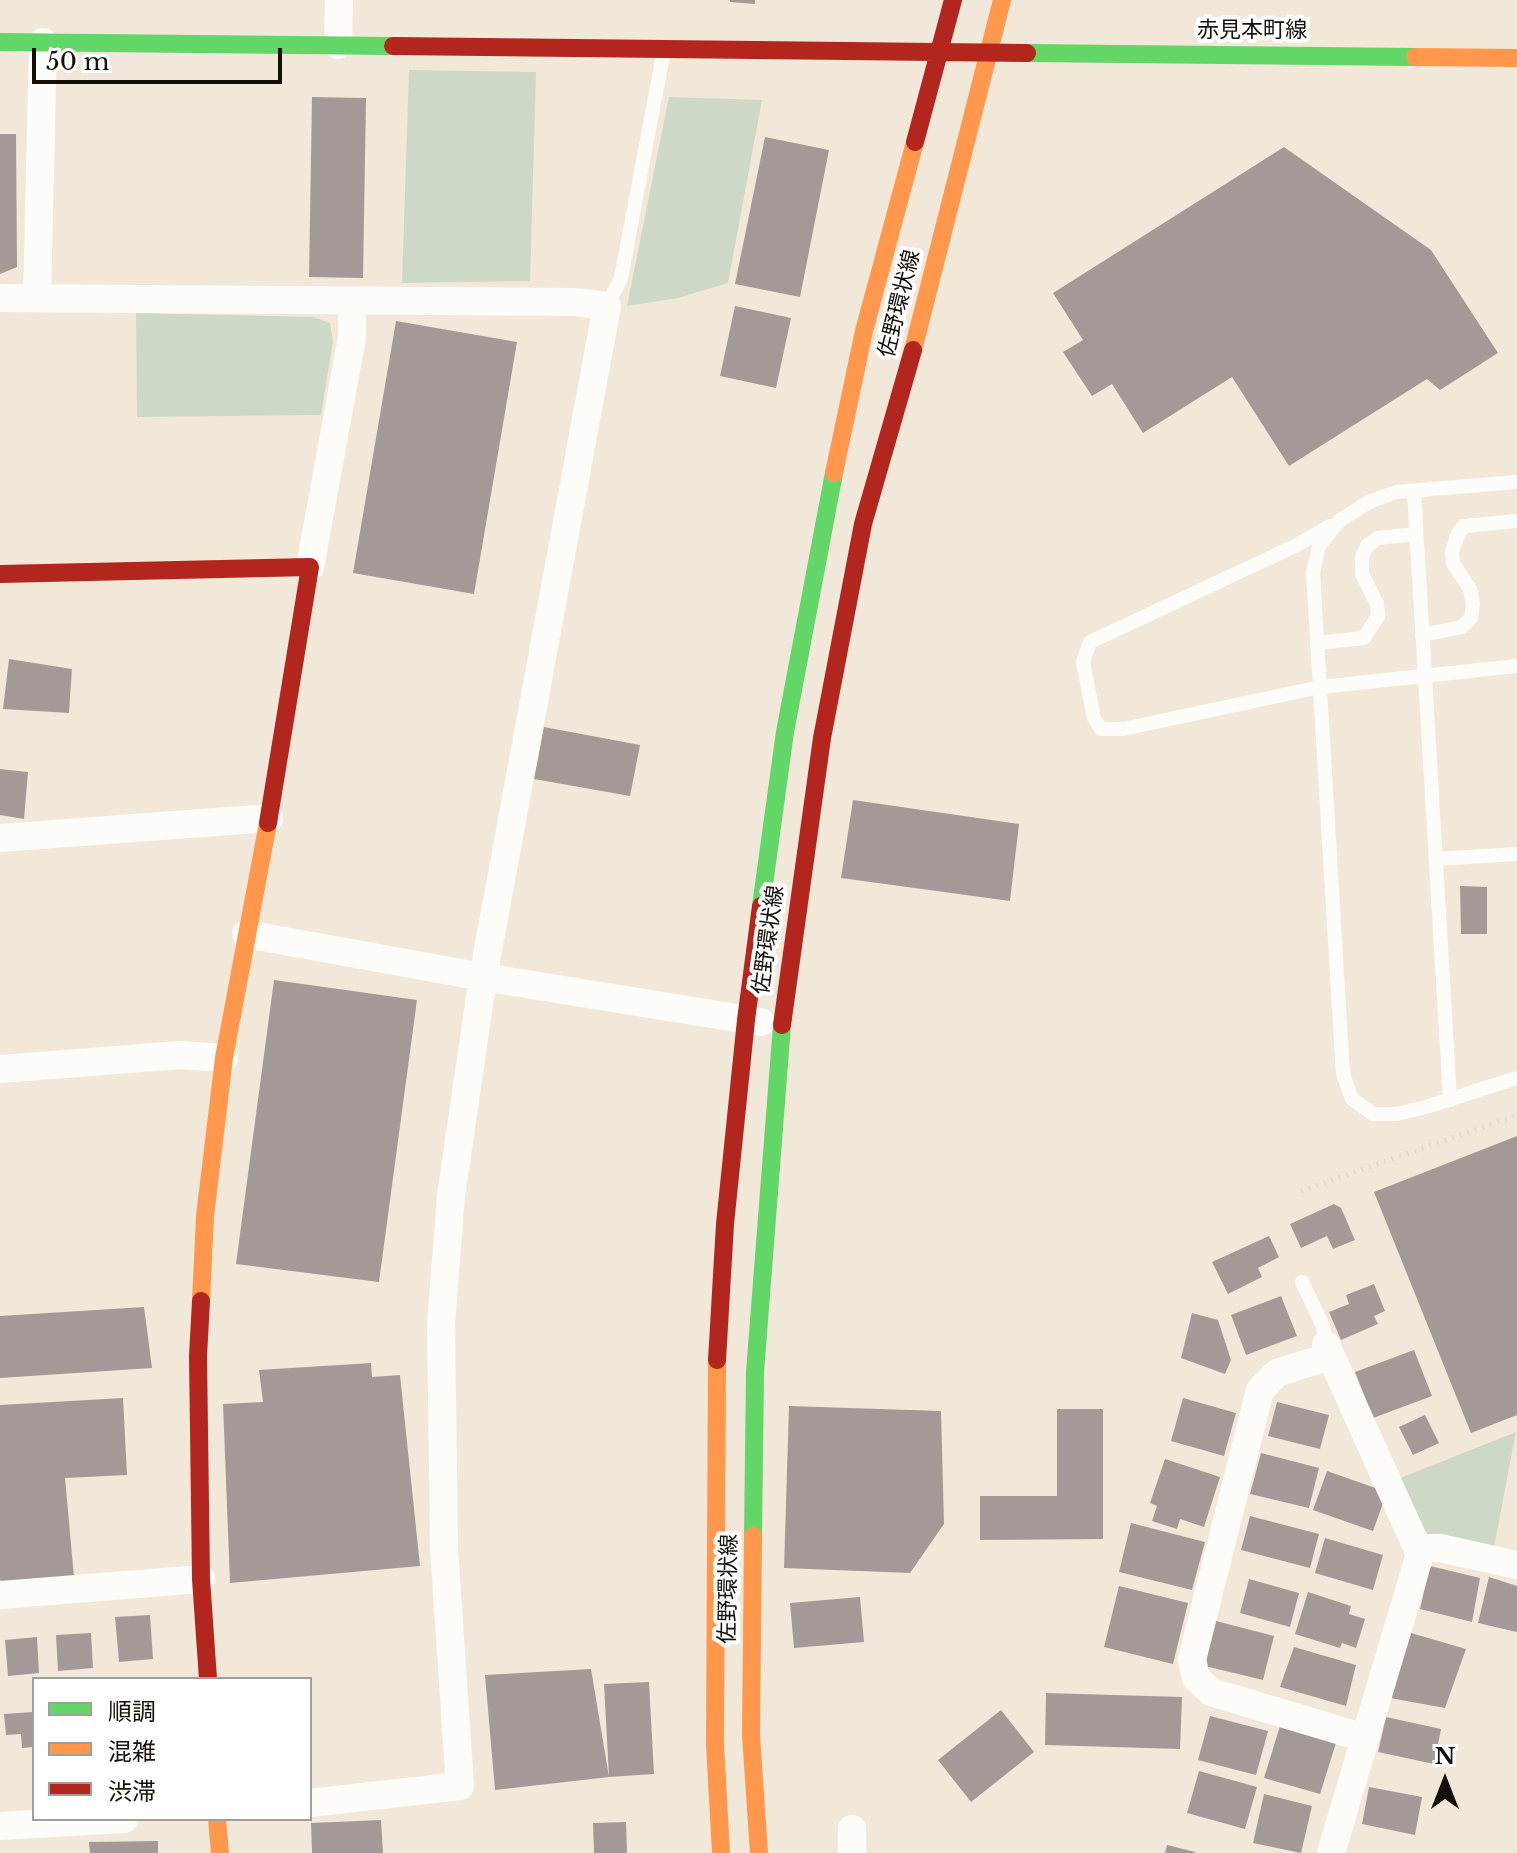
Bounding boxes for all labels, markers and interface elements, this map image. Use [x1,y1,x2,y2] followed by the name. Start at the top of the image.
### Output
[1197,18,1307,44] street label: 赤見本町線
[36,32,286,82] scale bar
[46,47,109,76] text: 50 m
[874,247,926,361] street label: 佐野環状線
[748,884,790,996] street label: 佐野環状線
[715,1534,743,1644] street label: 佐野環状線
[32,1677,312,1821] legend
[108,1697,156,1726] text: 順調
[108,1737,156,1766] text: 混雑
[1405,1741,1485,1821] north arrow
[1435,1743,1455,1770] text: N
[108,1777,156,1806] text: 渋滞

